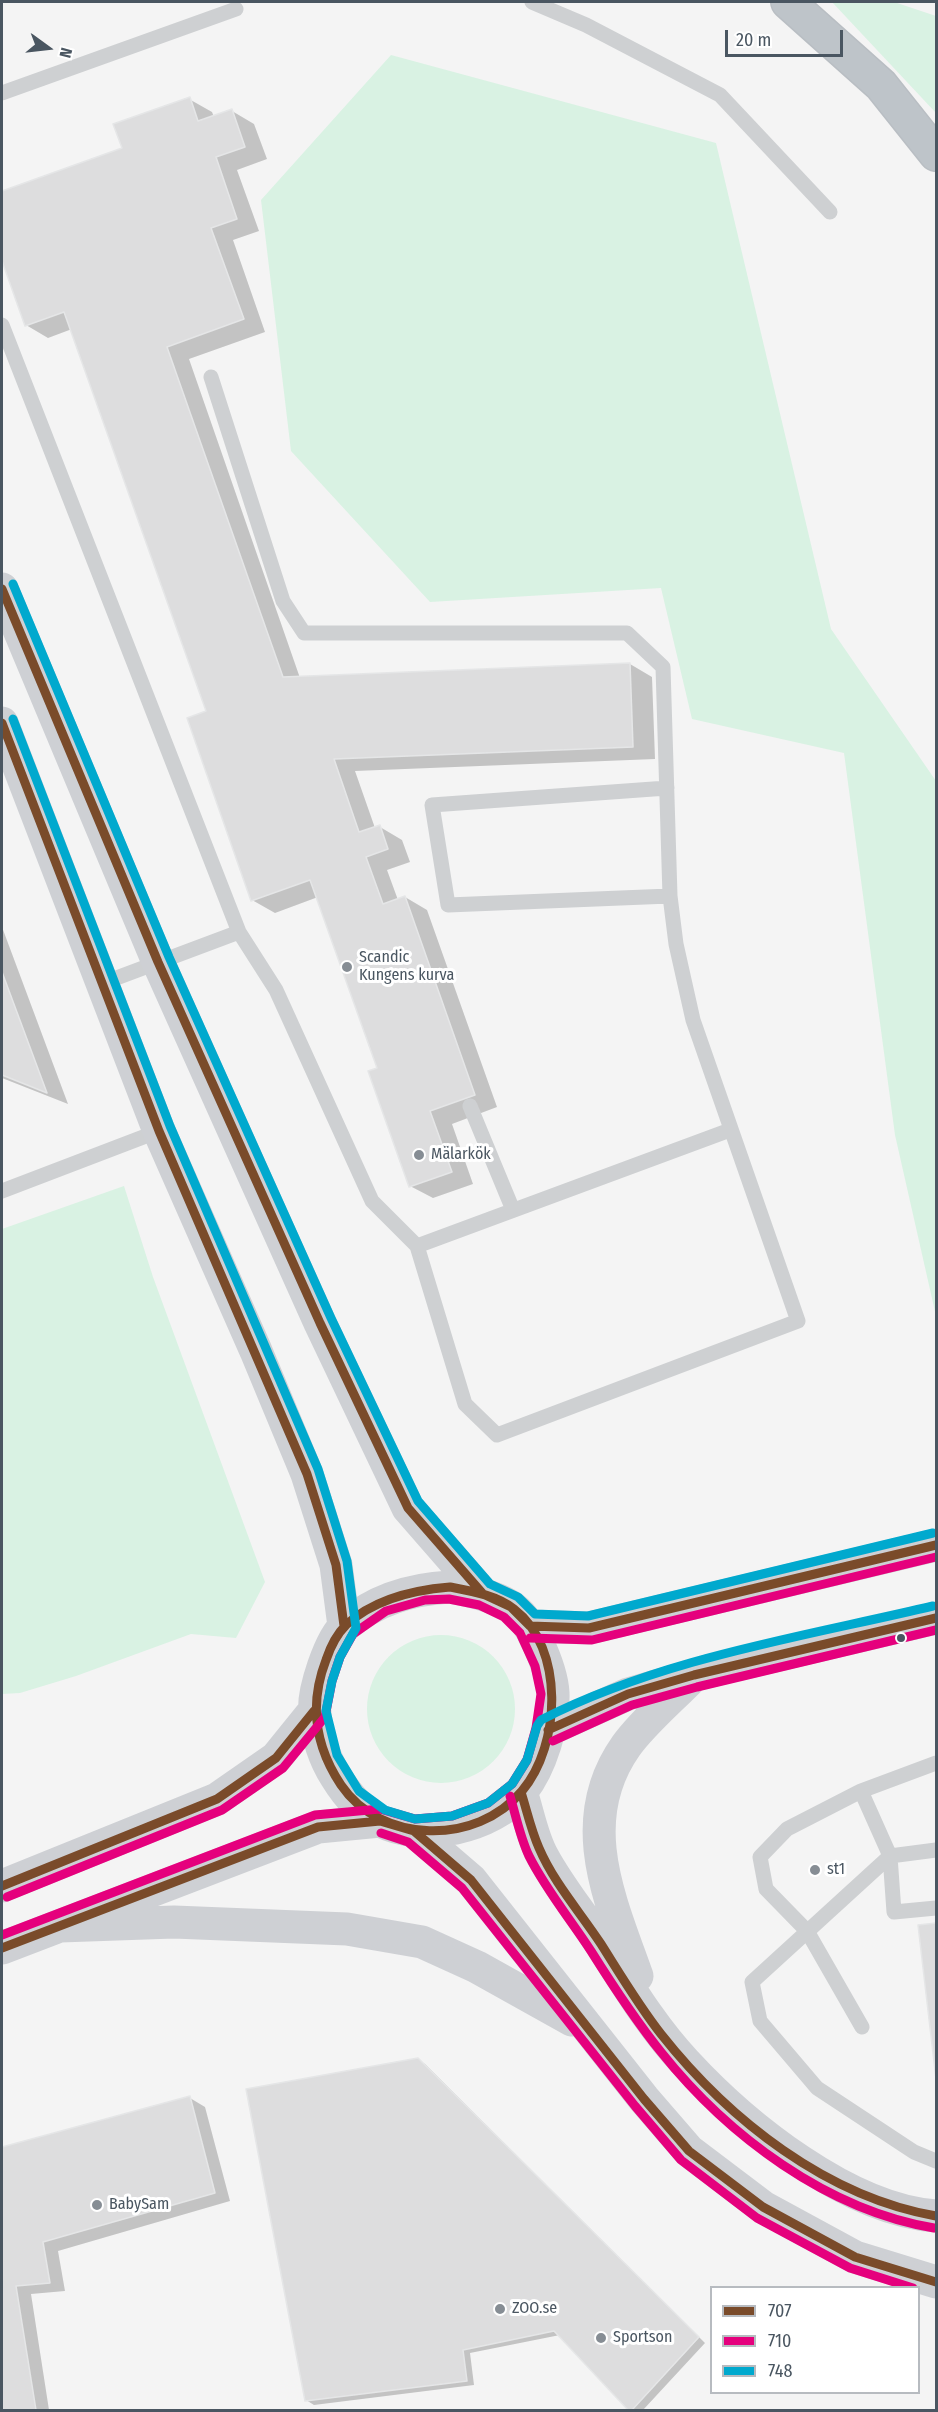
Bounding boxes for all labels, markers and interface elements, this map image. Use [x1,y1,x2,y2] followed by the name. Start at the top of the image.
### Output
[18,18,78,78] north arrow
[728,18,846,56] scale bar
[736,29,771,51] text: 20 m
[55,46,76,60] text: N
[359,948,454,986] place label: Scandic Kungens kurva
[340,960,354,974] marker: Scandic Kungens kurva
[431,1145,491,1165] place label: Mälarkök
[412,1148,426,1162] marker: Mälarkök
[895,1632,907,1644] unlabelled marker
[827,1860,845,1880] place label: st1
[808,1863,822,1877] marker: st1
[109,2195,169,2215] place label: BabySam
[90,2198,104,2212] marker: BabySam
[710,2286,920,2394] legend
[512,2299,557,2319] place label: ZOO.se
[768,2300,791,2322] text: 707
[493,2302,507,2316] marker: ZOO.se
[613,2328,672,2348] place label: Sportson
[768,2330,791,2352] text: 710
[594,2331,608,2345] marker: Sportson
[768,2360,792,2382] text: 748

